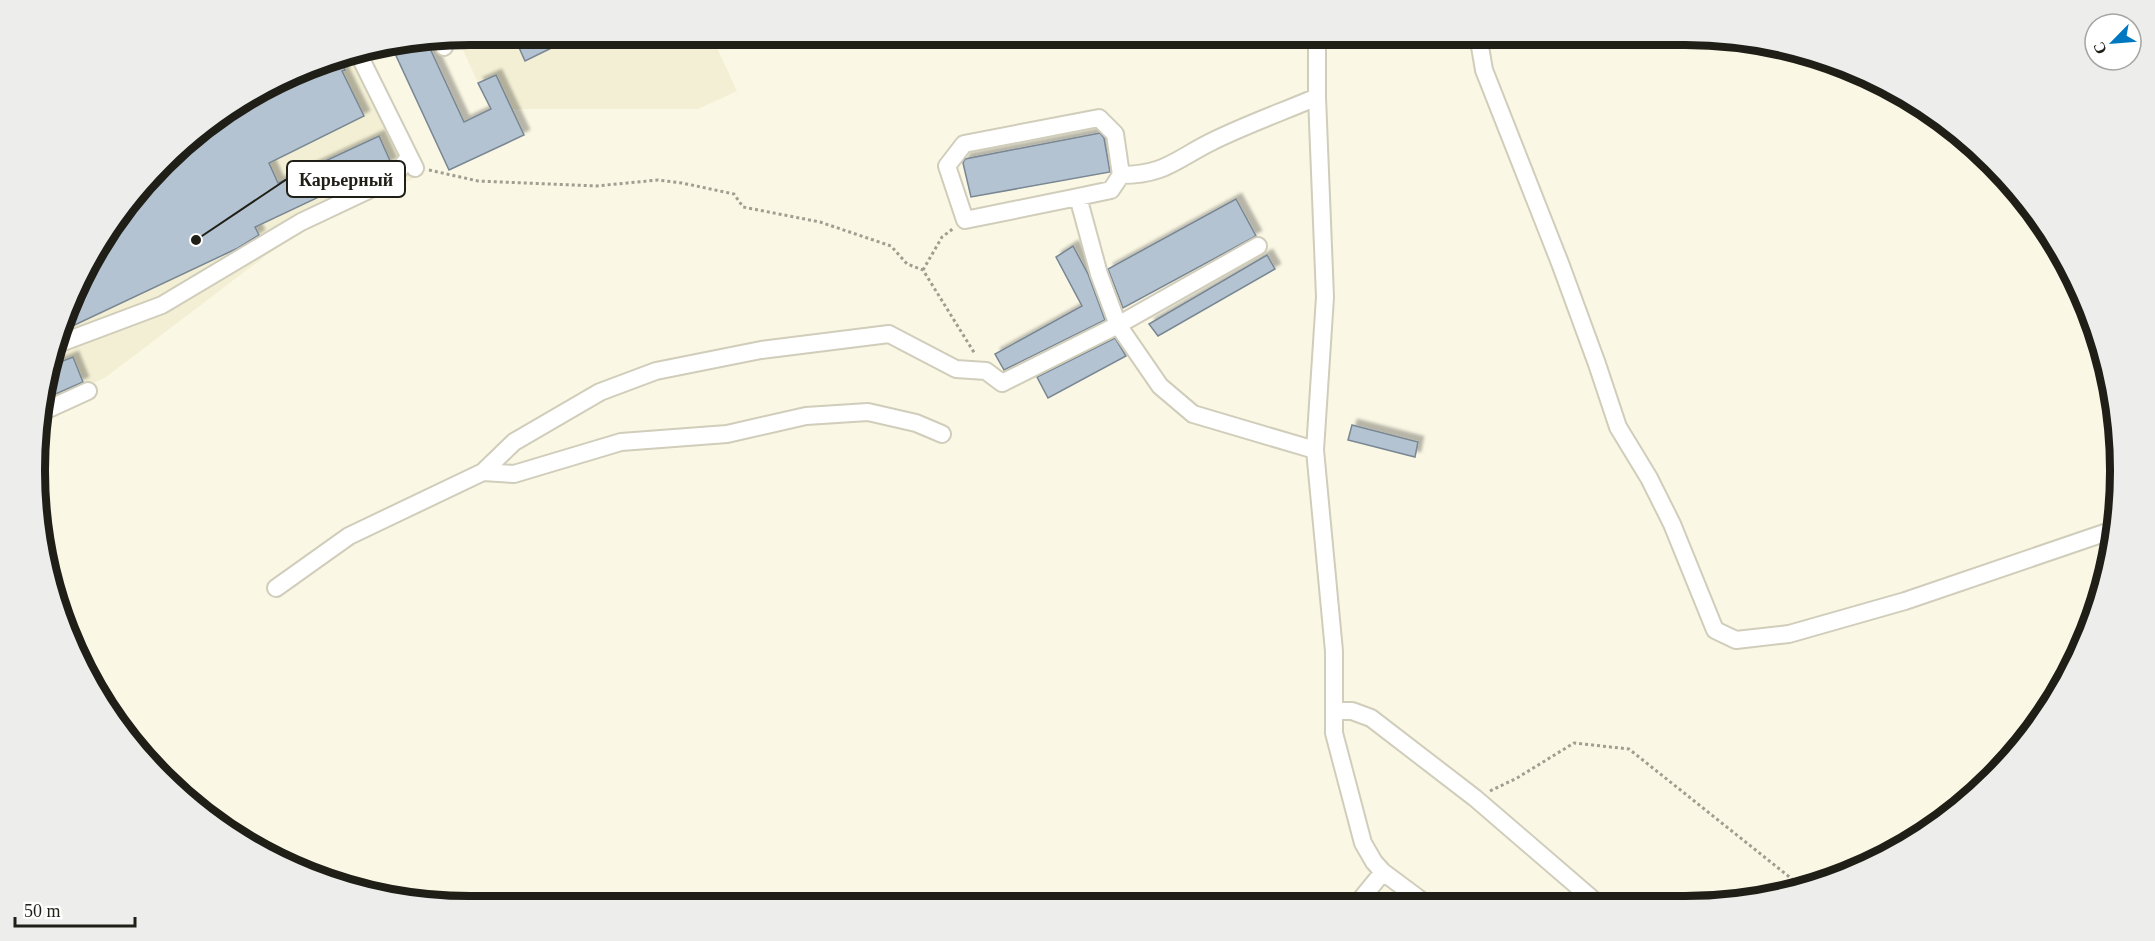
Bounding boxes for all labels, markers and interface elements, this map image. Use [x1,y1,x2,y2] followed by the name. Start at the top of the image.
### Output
[2083,12,2143,72] north arrow
[2090,39,2110,57] text: С
[287,161,405,197] callout: Карьерный
[299,170,393,190] text: Карьерный
[15,890,135,928] scale bar
[24,901,61,921] text: 50 m

